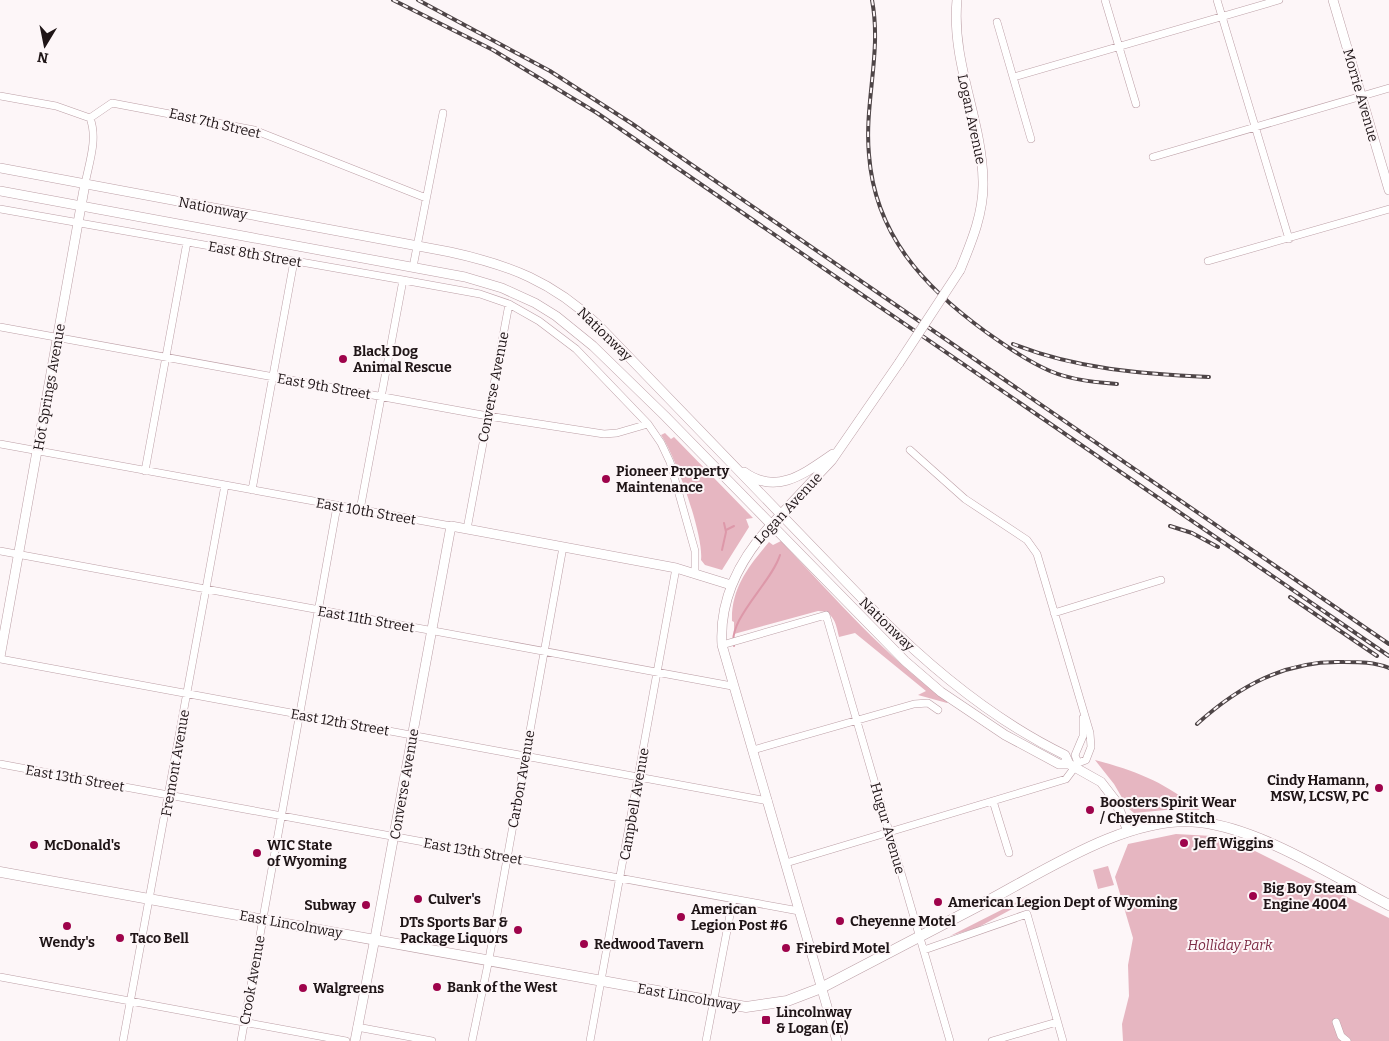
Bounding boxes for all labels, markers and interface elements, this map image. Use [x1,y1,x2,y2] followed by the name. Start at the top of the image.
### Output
[20,20,70,70] north arrow
[1339,47,1382,144] street label: Morrie Avenue
[36,48,50,67] text: N
[954,72,989,166] street label: Logan Avenue
[167,105,262,142] street label: East 7th Street
[177,193,249,224] street label: Nationway
[207,238,303,271] street label: East 8th Street
[574,304,636,365] street label: Nationway
[30,322,69,452] street label: Hot Springs Avenue
[474,330,513,444] street label: Converse Avenue
[353,343,452,376] place label: Black Dog Animal Rescue
[337,353,349,365] marker: Black Dog Animal Rescue
[276,370,372,403] street label: East 9th Street
[616,463,730,496] place label: Pioneer Property Maintenance
[751,469,826,548] street label: Logan Avenue
[600,473,612,485] marker: Pioneer Property Maintenance
[315,494,417,529] street label: East 10th Street
[856,594,918,655] street label: Nationway
[316,603,416,636] street label: East 11th Street
[289,705,391,740] street label: East 12th Street
[158,708,193,818] street label: Fremont Avenue
[386,727,423,841] street label: Converse Avenue
[504,729,538,829] street label: Carbon Avenue
[616,746,653,862] street label: Campbell Avenue
[24,761,126,796] street label: East 13th Street
[1267,772,1369,805] place label: Cindy Hamann, MSW, LCSW, PC
[866,780,909,876] street label: Hugur Avenue
[1373,782,1385,794] marker: Cindy Hamann, MSW, LCSW, PC
[1099,794,1237,827] place label: Boosters Spirit Wear / Cheyenne Stitch
[1084,804,1096,816] marker: Boosters Spirit Wear / Cheyenne Stitch
[422,834,524,869] street label: East 13th Street
[1193,835,1274,852] place label: Jeff Wiggins
[44,837,120,854] place label: McDonald's
[267,837,347,870] place label: WIC State of Wyoming
[1178,837,1190,849] marker: Jeff Wiggins
[28,839,40,851] marker: McDonald's
[251,847,263,859] marker: WIC State of Wyoming
[1263,880,1357,913] place label: Big Boy Steam Engine 4004
[1247,890,1259,902] marker: Big Boy Steam Engine 4004
[428,891,481,908] place label: Culver's
[412,893,424,905] marker: Culver's
[948,894,1178,911] place label: American Legion Dept of Wyoming
[932,896,944,908] marker: American Legion Dept of Wyoming
[304,897,356,914] place label: Subway
[360,899,372,911] marker: Subway
[691,901,788,934] place label: American Legion Post #6
[238,907,344,942] street label: East Lincolnway
[675,911,687,923] marker: American Legion Post #6
[850,913,956,930] place label: Cheyenne Motel
[400,914,509,947] place label: DTs Sports Bar & Package Liquors
[834,915,846,927] marker: Cheyenne Motel
[61,920,73,932] marker: Wendy's
[512,924,524,936] marker: DTs Sports Bar & Package Liquors
[130,930,189,947] place label: Taco Bell
[114,932,126,944] marker: Taco Bell
[39,934,95,951] place label: Wendy's
[236,934,269,1026] street label: Crook Avenue
[594,936,704,953] place label: Redwood Tavern
[1188,937,1273,954] park label: Holliday Park
[578,938,590,950] marker: Redwood Tavern
[796,940,890,957] place label: Firebird Motel
[780,942,792,954] marker: Firebird Motel
[447,979,558,996] place label: Bank of the West
[313,980,384,997] place label: Walgreens
[636,980,742,1015] street label: East Lincolnway
[431,981,443,993] marker: Bank of the West
[297,982,309,994] marker: Walgreens
[776,1004,852,1037] place label: Lincolnway & Logan (E)
[760,1014,772,1026] marker: Lincolnway & Logan (E)

